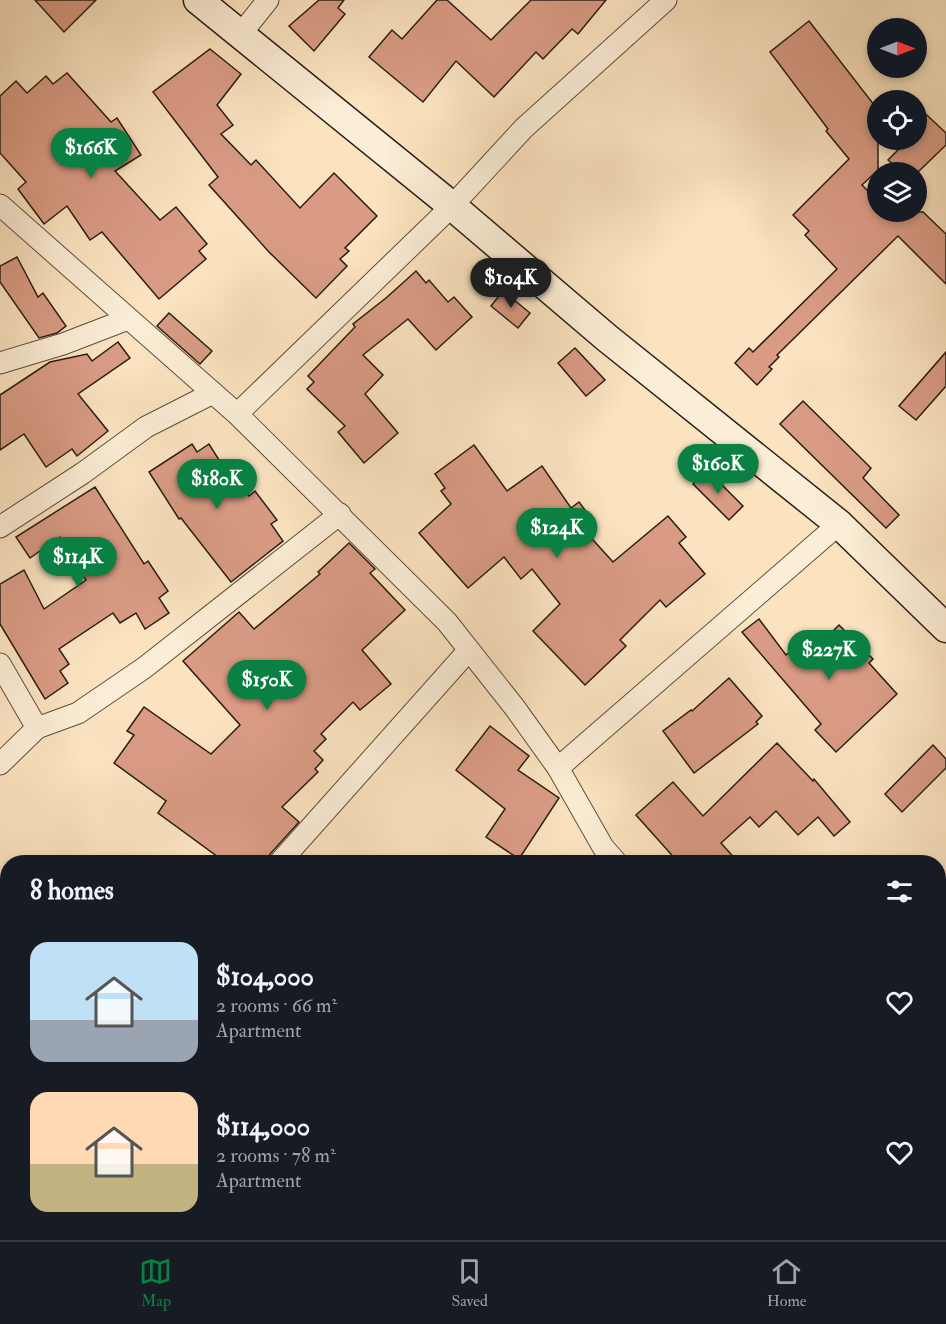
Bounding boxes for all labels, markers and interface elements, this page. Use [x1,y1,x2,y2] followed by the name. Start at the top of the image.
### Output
[867,18,927,78] north arrow
[867,18,927,222] map controls
[867,90,927,150] button: locate
[49,128,133,179] pin: $166K
[65,135,117,160] text: $166K
[867,162,927,222] button: layers
[469,258,553,309] pin: $104K
[484,265,538,290] text: $104K
[676,444,760,495] pin: $160K
[692,451,744,476] text: $160K
[175,459,259,510] pin: $180K
[191,466,243,491] text: $180K
[515,508,599,559] pin: $124K
[530,515,584,540] text: $124K
[36,537,120,588] pin: $114K
[53,544,103,569] text: $114K
[787,630,871,681] pin: $227K
[802,637,856,662] text: $227K
[225,660,309,711] pin: $150K
[241,667,293,692] text: $150K
[30,875,114,907] text: 8 homes
[883,875,916,908] icon: filters
[216,961,314,993] text: $104,000
[78,966,150,1038] icon: home
[883,986,916,1019] icon: heart
[216,993,337,1018] text: 2 rooms · 66 m²
[216,1018,301,1043] text: Apartment
[216,1111,310,1143] text: $114,000
[78,1116,150,1188] icon: home
[883,1136,916,1169] icon: heart
[216,1143,336,1168] text: 2 rooms · 78 m²
[216,1168,301,1193] text: Apartment
[139,1255,172,1311] tab: Map
[451,1255,488,1311] tab: Saved
[767,1255,807,1311] tab: Home

